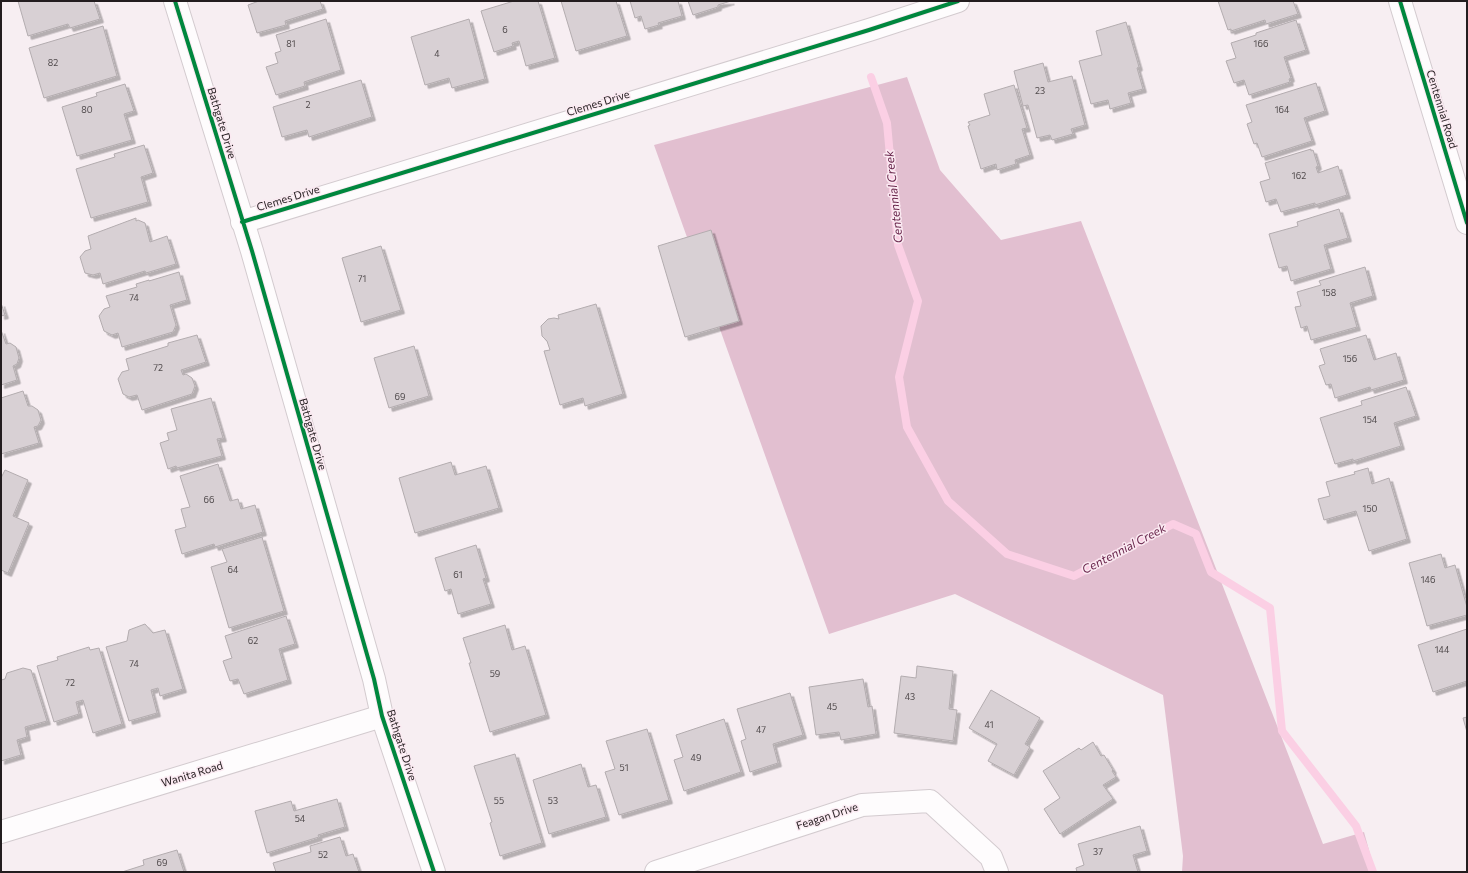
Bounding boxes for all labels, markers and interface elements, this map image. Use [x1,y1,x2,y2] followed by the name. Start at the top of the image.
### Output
[502,24,508,35] house number: 6
[286,38,296,49] house number: 81
[1254,38,1268,49] house number: 166
[434,48,440,59] house number: 4
[48,57,58,68] house number: 82
[1424,68,1461,150] street label: Centennial Road
[205,85,240,160] street label: Bathgate Drive
[1035,85,1045,96] house number: 23
[565,87,631,118] street label: Clemes Drive
[306,99,311,110] house number: 2
[81,104,93,115] house number: 80
[1275,104,1290,115] house number: 164
[881,150,905,244] water label: Centennial Creek
[1292,170,1306,181] house number: 162
[255,182,321,213] street label: Clemes Drive
[358,273,366,284] house number: 71
[1322,287,1336,298] house number: 158
[129,292,139,303] house number: 74
[1343,353,1357,364] house number: 156
[153,362,163,373] house number: 72
[395,391,405,402] house number: 69
[297,396,330,472] street label: Bathgate Drive
[1363,414,1378,425] house number: 154
[204,494,214,505] house number: 66
[1363,503,1378,514] house number: 150
[1079,520,1168,576] water label: Centennial Creek
[228,564,239,575] house number: 64
[453,569,463,580] house number: 61
[1421,574,1435,585] house number: 146
[248,635,258,646] house number: 62
[1435,644,1450,655] house number: 144
[129,658,139,669] house number: 74
[490,668,500,679] house number: 59
[65,677,75,688] house number: 72
[905,691,915,702] house number: 43
[827,701,837,712] house number: 45
[385,708,420,782] street label: Bathgate Drive
[985,719,993,730] house number: 41
[756,724,766,735] house number: 47
[691,752,701,763] house number: 49
[160,758,224,789] street label: Wanita Road
[619,762,629,773] house number: 51
[494,795,504,806] house number: 55
[548,795,558,806] house number: 53
[794,799,860,832] street label: Feagan Drive
[295,813,306,824] house number: 54
[1093,846,1103,857] house number: 37
[318,849,328,860] house number: 52
[157,857,167,868] house number: 69

